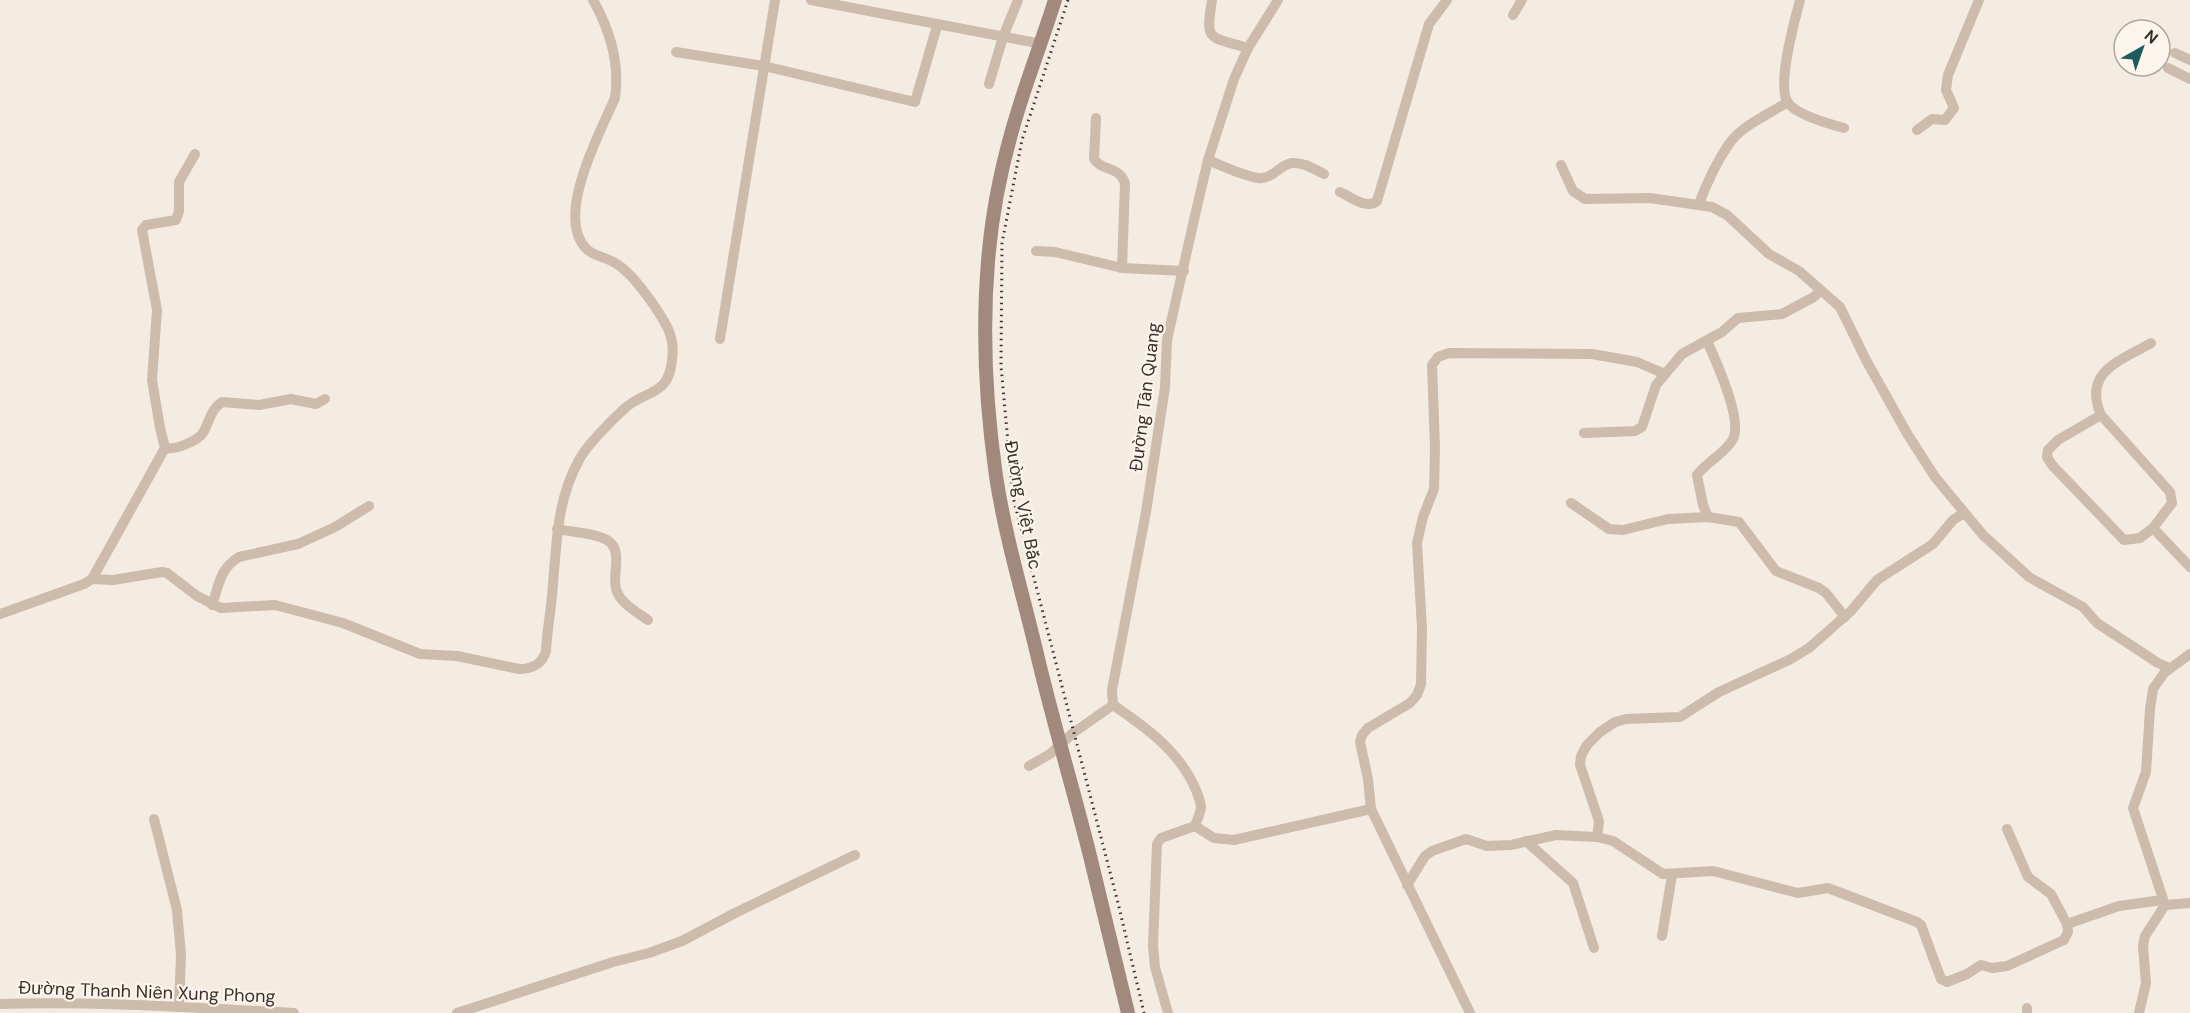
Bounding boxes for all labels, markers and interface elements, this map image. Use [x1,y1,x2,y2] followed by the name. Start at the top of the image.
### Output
[2112,18,2172,78] north arrow
[2140,25,2163,49] text: N
[1124,321,1166,473] street label: Đường Tân Quang
[999,438,1047,572] street label: Đường Việt Bắc
[18,976,276,1008] street label: Đường Thanh Niên Xung Phong

